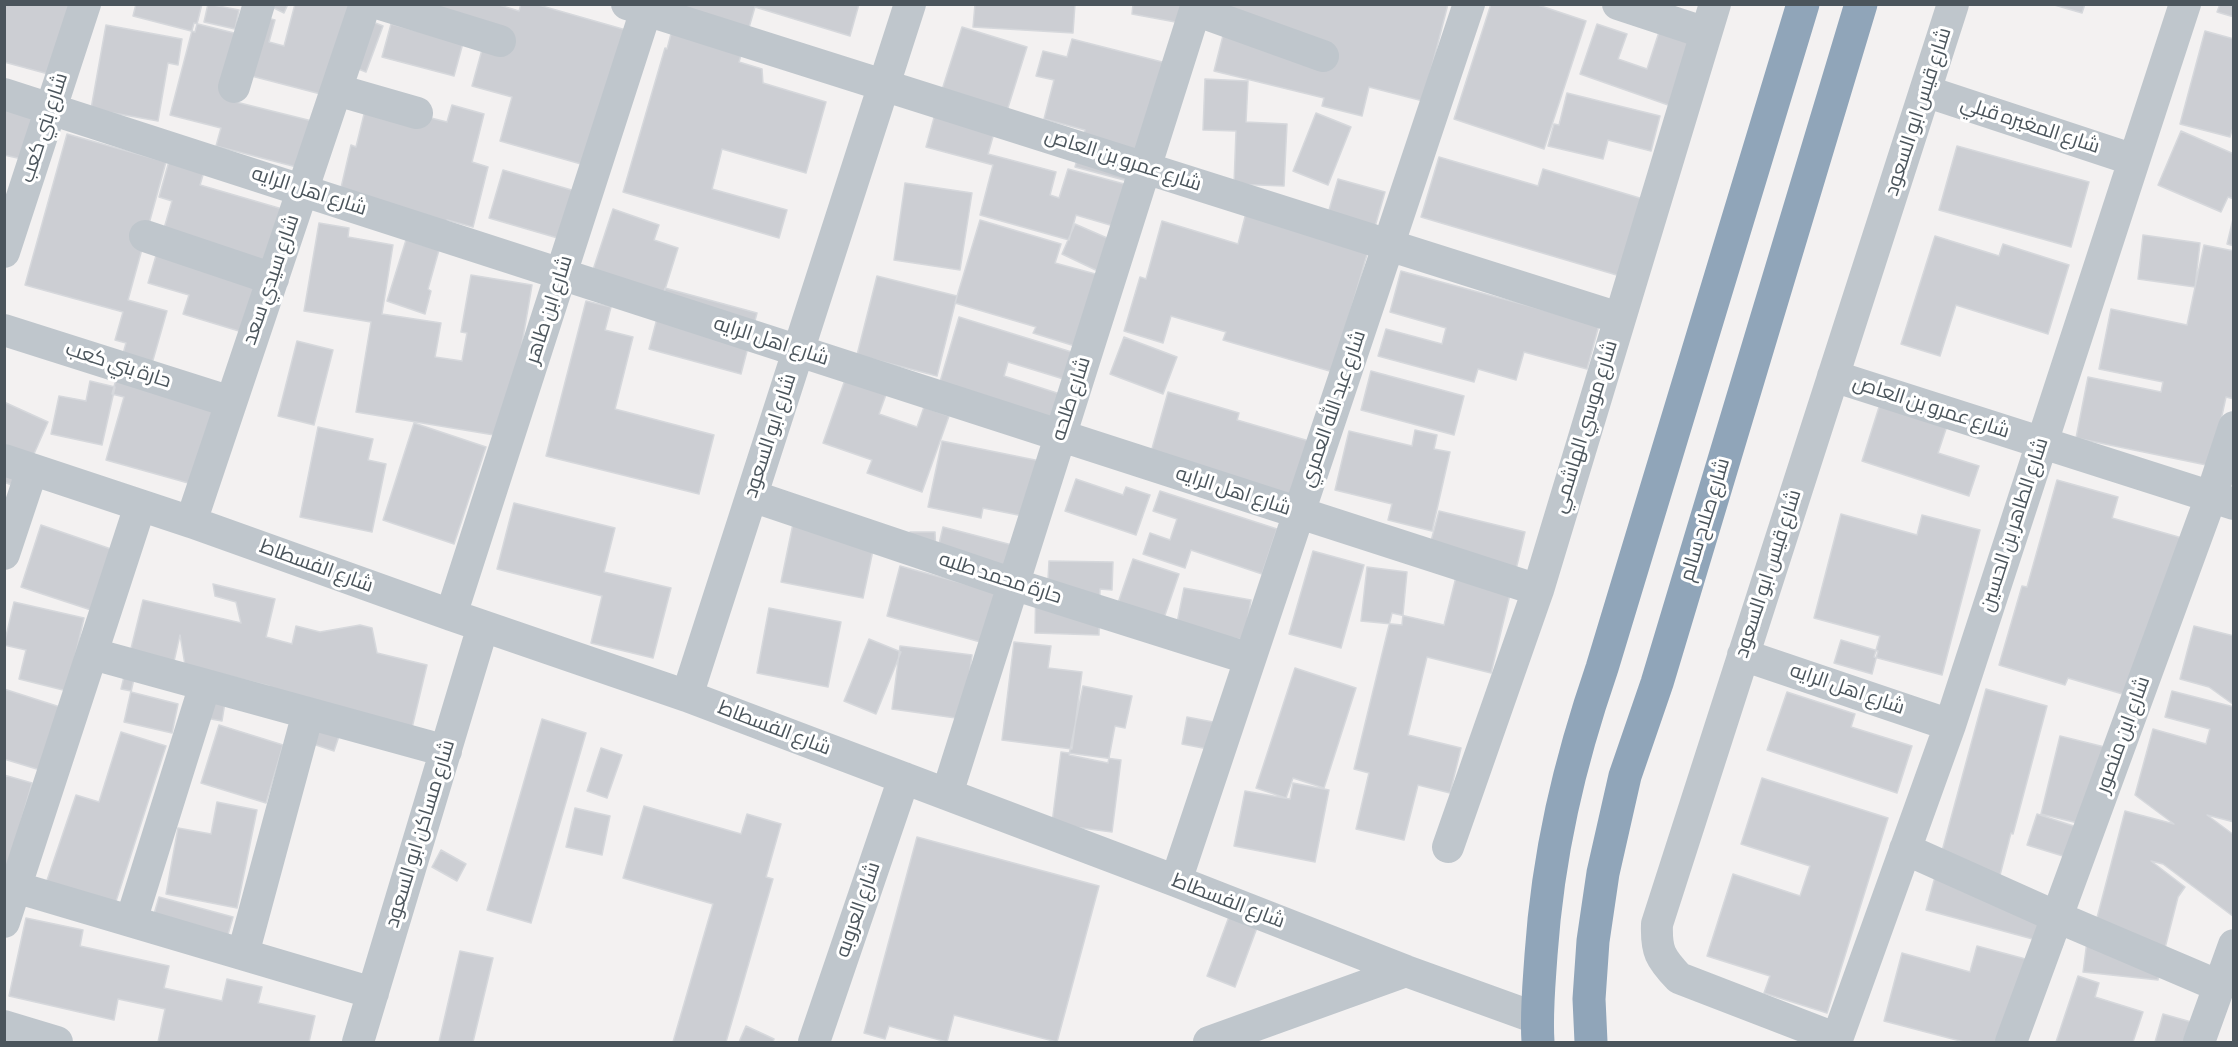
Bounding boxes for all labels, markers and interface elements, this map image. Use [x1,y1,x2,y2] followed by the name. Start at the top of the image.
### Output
[1880,25,1958,199] street label: شارع قيس ابو السعود
[16,70,74,186] street label: شارع بني كعب
[1957,92,2103,160] street label: شارع المغيره قبلي
[1042,124,1204,198] street label: شارع عمرو بن العاص
[248,162,370,222] street label: شارع اهل الرايه
[238,212,306,348] street label: شارع سيدي سعد
[521,253,579,367] street label: شارع ابن طاهر
[710,312,832,372] street label: شارع اهل الرايه
[1296,327,1372,491] street label: شارع عبد الله العمري
[62,338,174,394] street label: حارة بني كعب
[1548,338,1624,516] street label: شارع موسي الهاشمي
[1047,354,1097,444] street label: شارع طلحه
[740,371,802,501] street label: شارع ابو السعود
[1850,371,2012,445] street label: شارع عمرو بن العاص
[1976,435,2054,615] street label: شارع الطاهر بن الحسين
[1676,455,1736,585] street label: شارع صلاح سالم
[1172,462,1294,522] street label: شارع اهل الرايه
[1730,487,1808,661] street label: شارع قيس ابو السعود
[256,535,376,599] street label: شارع الفسطاط
[936,548,1064,610] street label: حارة محمد طلبه
[1787,659,1907,721] street label: شارع اهل الرايه
[2092,673,2156,797] street label: شارع ابن منصور
[714,696,834,762] street label: شارع الفسطاط
[381,737,461,931] street label: شارع مساكن ابو السعود
[831,859,887,961] street label: شارع العروبه
[1168,869,1288,935] street label: شارع الفسطاط

